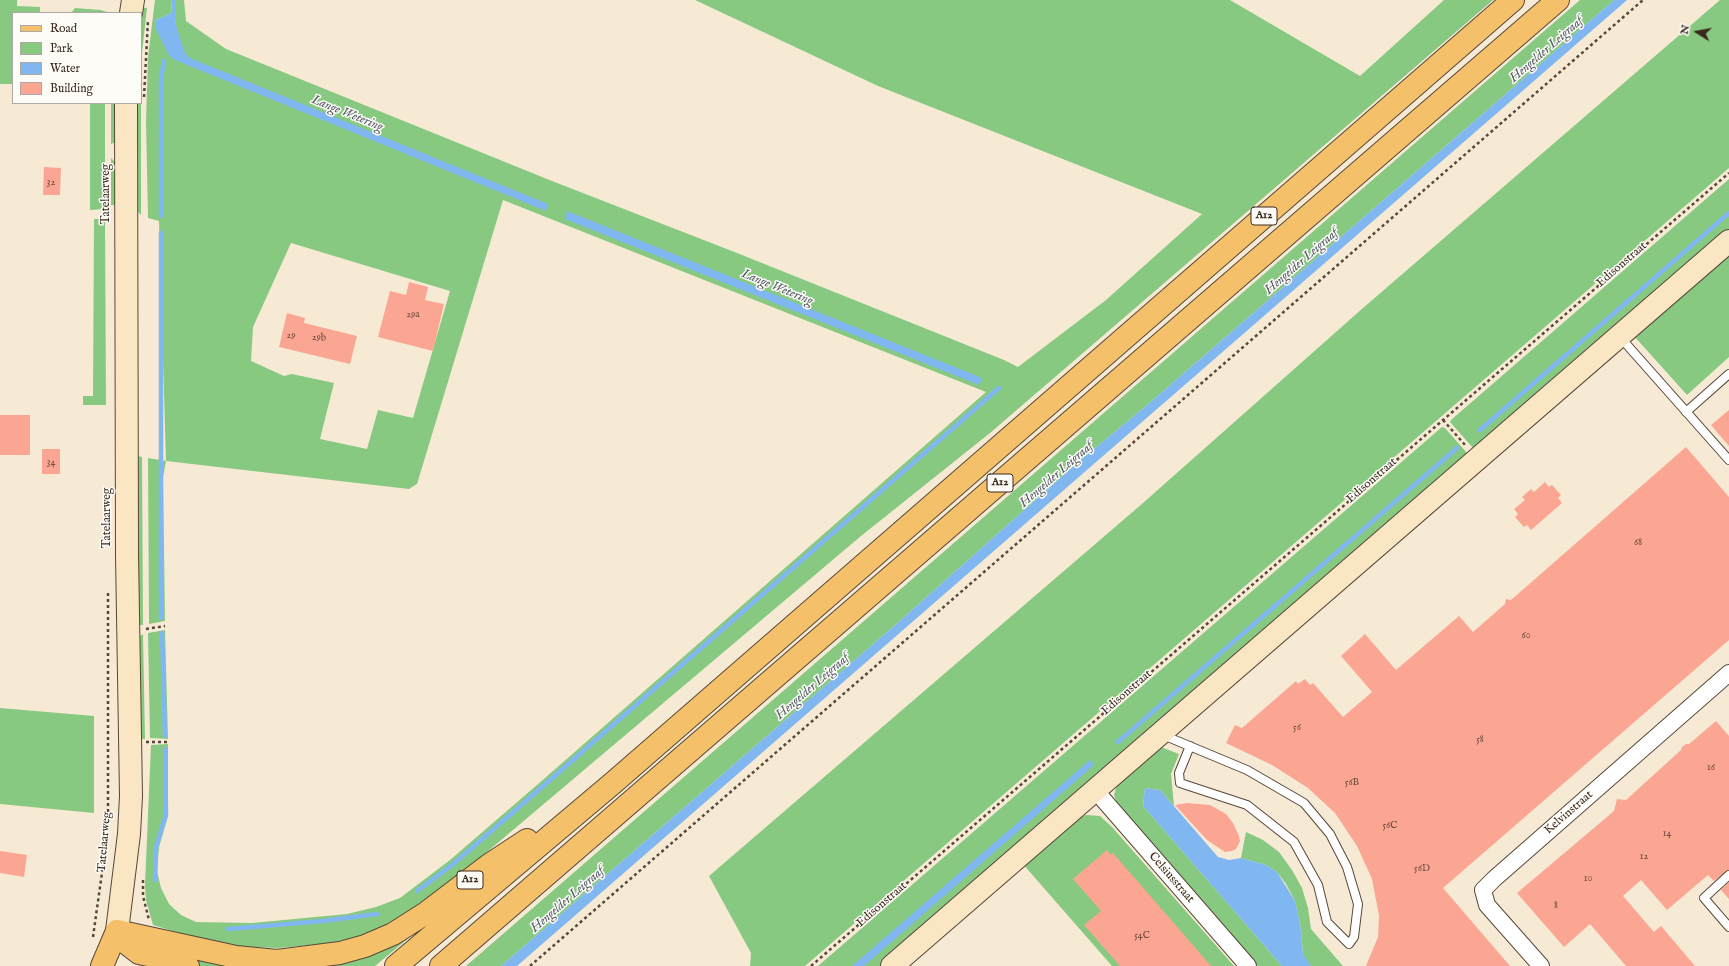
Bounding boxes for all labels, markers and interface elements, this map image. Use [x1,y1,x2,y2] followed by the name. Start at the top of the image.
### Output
[12,12,142,104] legend
[1677,12,1717,52] north arrow
[1507,14,1587,86] water label: Hengelder Leigraaf
[50,21,77,36] text: Road
[1677,24,1693,36] text: N
[50,41,73,56] text: Park
[50,61,80,76] text: Water
[50,81,93,96] text: Building
[309,93,385,135] water label: Lange Wetering
[100,164,114,224] street label: Tatelaarweg
[47,177,55,189] house number: 32
[1251,207,1277,225] road number: A12
[1262,226,1342,298] water label: Hengelder Leigraaf
[1594,239,1650,291] street label: Edisonstraat
[739,267,815,309] water label: Lange Wetering
[406,309,420,321] house number: 29a
[286,330,296,342] house number: 29
[312,332,326,344] house number: 29b
[1017,439,1097,511] water label: Hengelder Leigraaf
[1344,455,1400,507] street label: Edisonstraat
[47,457,55,469] house number: 34
[987,474,1013,492] road number: A12
[101,488,115,548] street label: Tatelaarweg
[1634,537,1642,549] house number: 68
[1521,630,1531,642] house number: 60
[773,651,853,723] water label: Hengelder Leigraaf
[1099,667,1155,719] street label: Edisonstraat
[1293,722,1301,734] house number: 56
[1476,734,1484,746] house number: 58
[1707,762,1715,774] house number: 16
[1345,777,1359,789] house number: 56B
[1542,788,1596,838] street label: Kelvinstraat
[95,811,115,873] street label: Tatelaarweg
[1383,820,1397,832] house number: 56C
[1663,828,1671,840] house number: 14
[1145,850,1197,906] street label: Celsiusstraat
[1640,851,1648,863] house number: 12
[1414,863,1430,875] house number: 56D
[528,864,608,936] water label: Hengelder Leigraaf
[457,871,483,889] road number: A12
[1584,873,1592,885] house number: 10
[854,879,910,931] street label: Edisonstraat
[1554,900,1558,912] house number: 8
[1134,930,1150,942] house number: 54C

